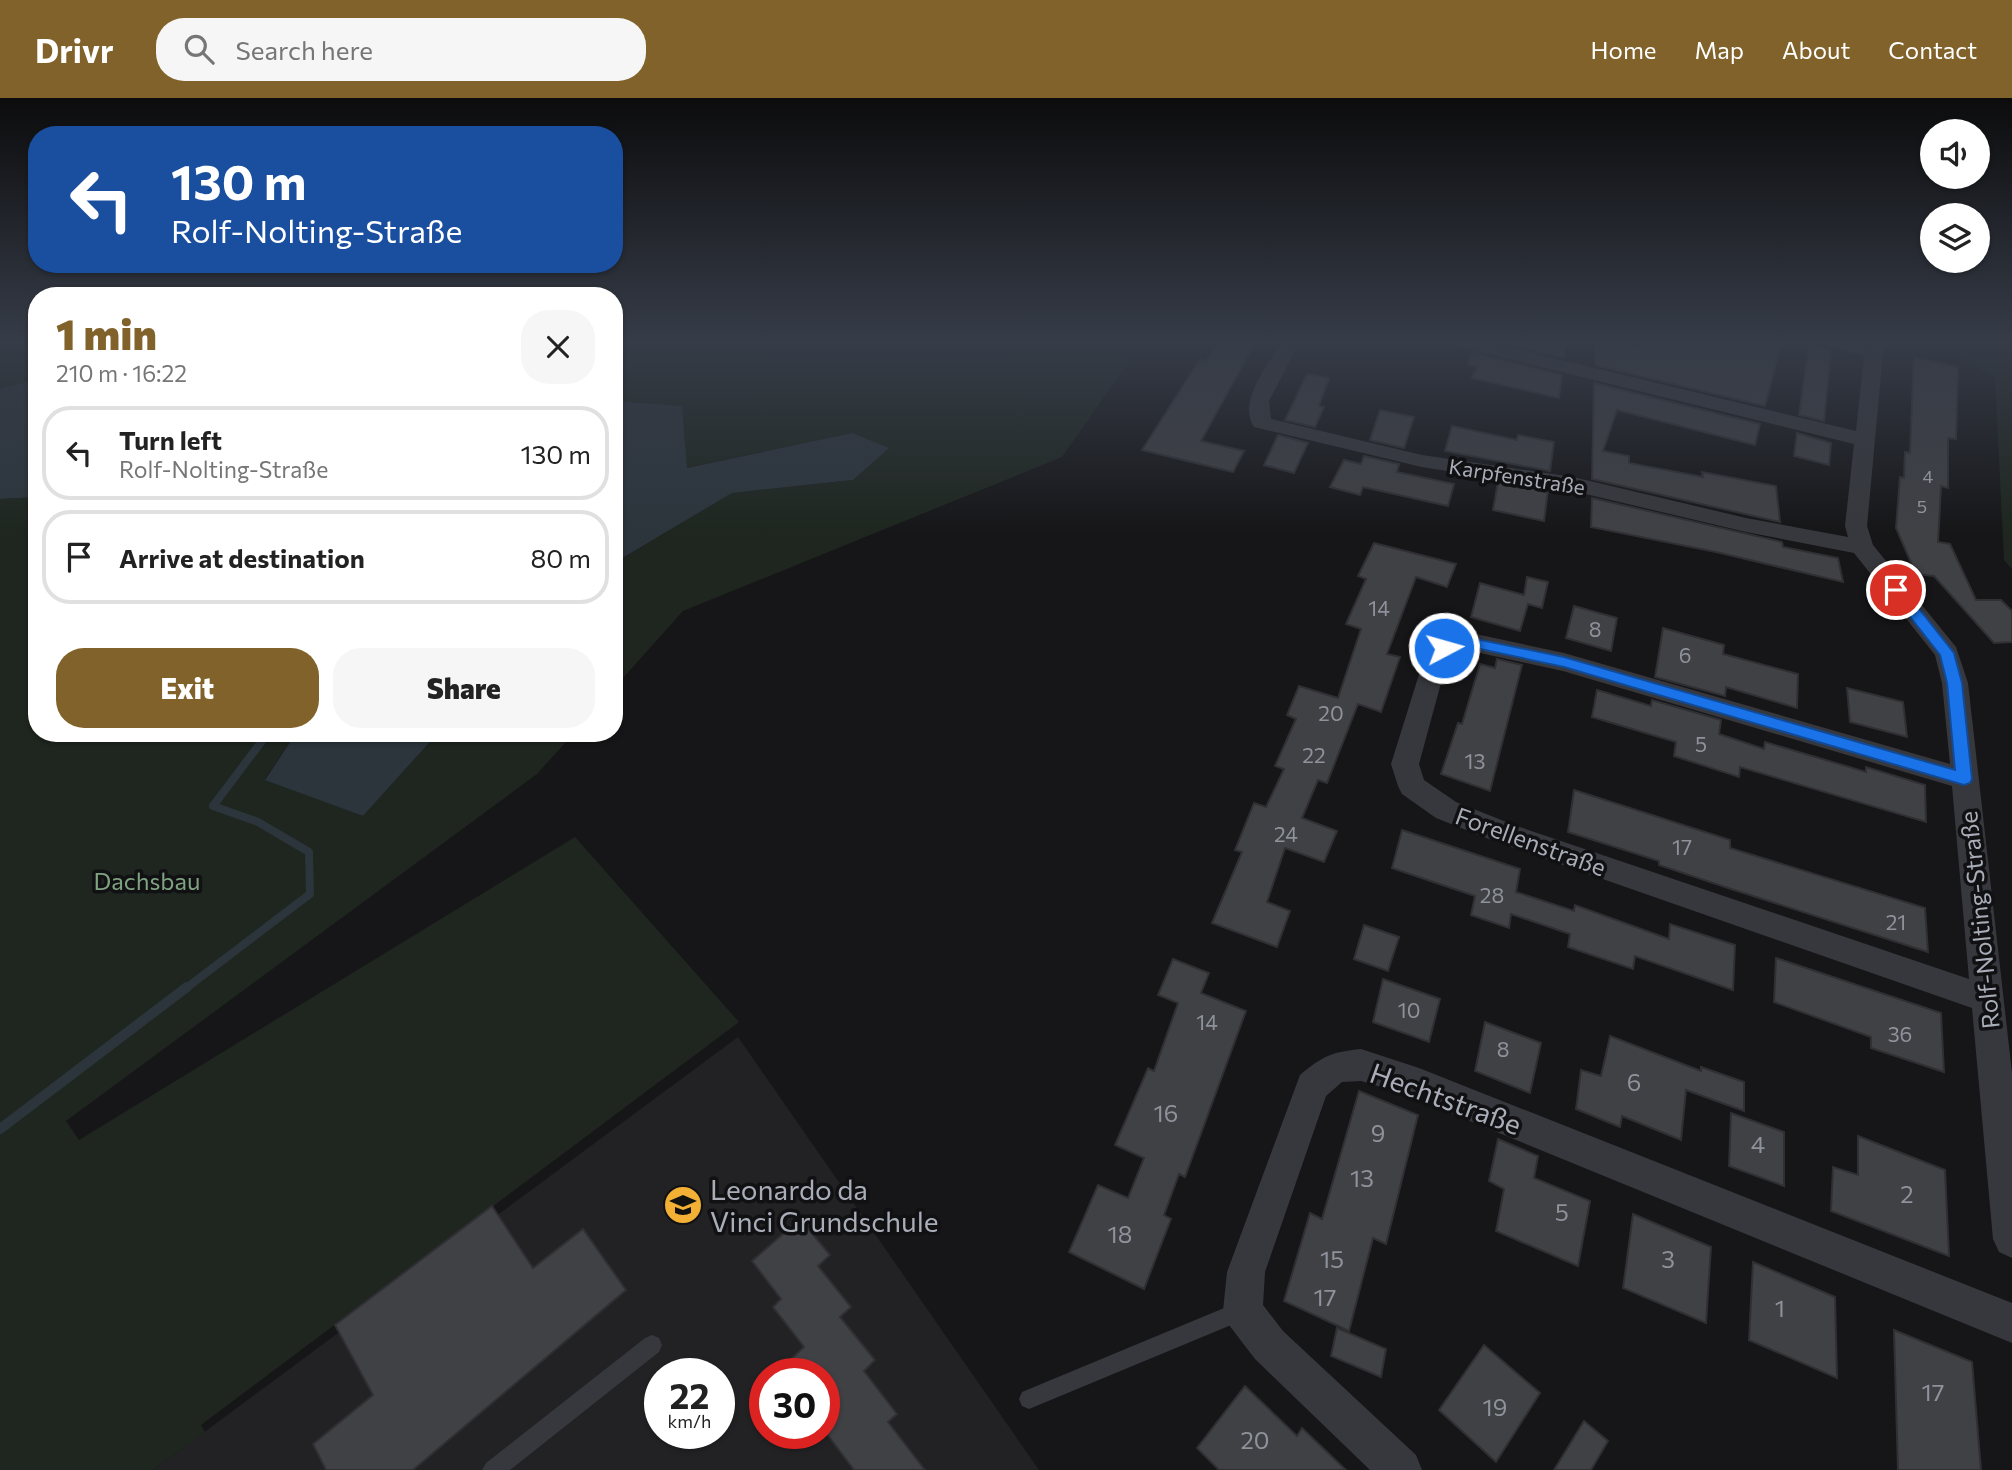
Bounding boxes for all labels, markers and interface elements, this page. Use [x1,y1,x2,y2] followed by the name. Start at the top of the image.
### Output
[156,18,646,81] search box
[35,29,114,70] text: Drivr
[180,30,218,68] icon: search
[236,34,373,65] text: Search here
[1591,35,1657,64] text: Home
[1695,35,1744,64] text: Map
[1782,35,1850,64] text: About
[1888,35,1977,64] text: Contact
[1920,119,1990,273] map controls
[1920,119,1990,189] button: sound
[171,150,306,210] text: 130 m
[56,154,147,245] icon: left
[1920,203,1990,273] button: layers
[171,210,462,250] text: Rolf-Nolting-Straße
[56,307,157,359] text: 1 min
[521,310,595,384] button: close
[56,359,187,387] text: 210 m · 16:22
[119,424,222,455] text: Turn left
[60,434,98,472] icon: left
[520,438,591,469] text: 130 m
[1447,453,1587,499] street label: Karpfenstraße
[119,455,328,483] text: Rolf-Nolting-Straße
[1923,465,1934,487] house number: 4
[1917,495,1927,517] house number: 5
[60,538,98,576] icon: arrive
[119,542,365,573] text: Arrive at destination
[531,542,591,573] text: 80 m
[1866,560,1926,620] pin
[1877,571,1915,609] icon: arrive
[1368,595,1390,620] house number: 14
[1407,611,1481,685] position arrow
[1589,616,1601,641] house number: 8
[1679,642,1691,667] house number: 6
[56,648,319,728] button: Exit
[333,648,595,728] button: Share
[1318,700,1344,725] house number: 20
[1695,731,1707,756] house number: 5
[1302,742,1326,767] house number: 22
[1465,748,1485,773] house number: 13
[1452,800,1610,882] street label: Forellenstraße
[1953,810,2005,1030] street label: Rolf-Nolting-Straße
[1274,821,1298,846] house number: 24
[1672,834,1692,859] house number: 17
[94,866,200,895] park label: Dachsbau
[1480,882,1504,907] house number: 28
[1886,909,1906,934] house number: 21
[1398,997,1420,1022] house number: 10
[1196,1009,1218,1034] house number: 14
[1888,1021,1912,1046] house number: 36
[1497,1036,1509,1061] house number: 8
[1366,1055,1526,1141] street label: Hechtstraße
[1627,1067,1641,1096] house number: 6
[1154,1098,1178,1127] house number: 16
[1371,1118,1385,1147] house number: 9
[1751,1129,1765,1158] house number: 4
[1350,1163,1374,1192] house number: 13
[710,1172,939,1238] place label: Leonardo da Vinci Grundschule
[1900,1179,1914,1208] house number: 2
[662,1184,704,1226] school or university icon: Leonardo da Vinci Grundschule
[1555,1197,1569,1226] house number: 5
[1108,1219,1132,1248] house number: 18
[1320,1244,1344,1273] house number: 15
[1661,1244,1675,1273] house number: 3
[1314,1282,1336,1311] house number: 17
[1775,1293,1785,1322] house number: 1
[749,1358,840,1449] speed limit sign: 30
[670,1373,709,1416] text: 22
[1922,1377,1944,1406] house number: 17
[1483,1392,1507,1421] house number: 19
[668,1410,711,1432] text: km/h
[1241,1425,1269,1454] house number: 20

